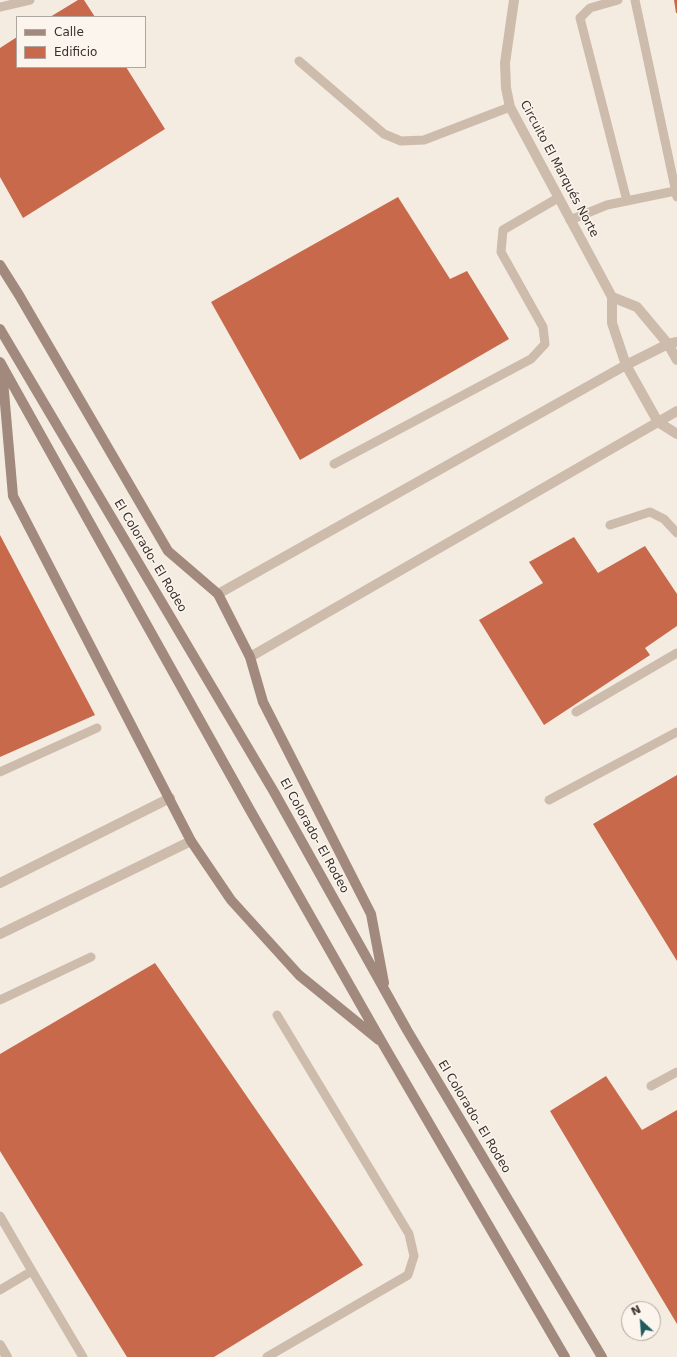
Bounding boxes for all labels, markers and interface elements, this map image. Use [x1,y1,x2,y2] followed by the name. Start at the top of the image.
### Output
[16,16,146,68] legend
[54,25,84,39] text: Calle
[54,45,97,59] text: Edificio
[517,98,601,240] street label: Circuito El Marqués Norte
[111,497,189,615] street label: El Colorado- El Rodeo
[276,776,352,896] street label: El Colorado- El Rodeo
[435,1058,513,1176] street label: El Colorado- El Rodeo
[621,1301,661,1341] north arrow
[629,1303,643,1319] text: N

